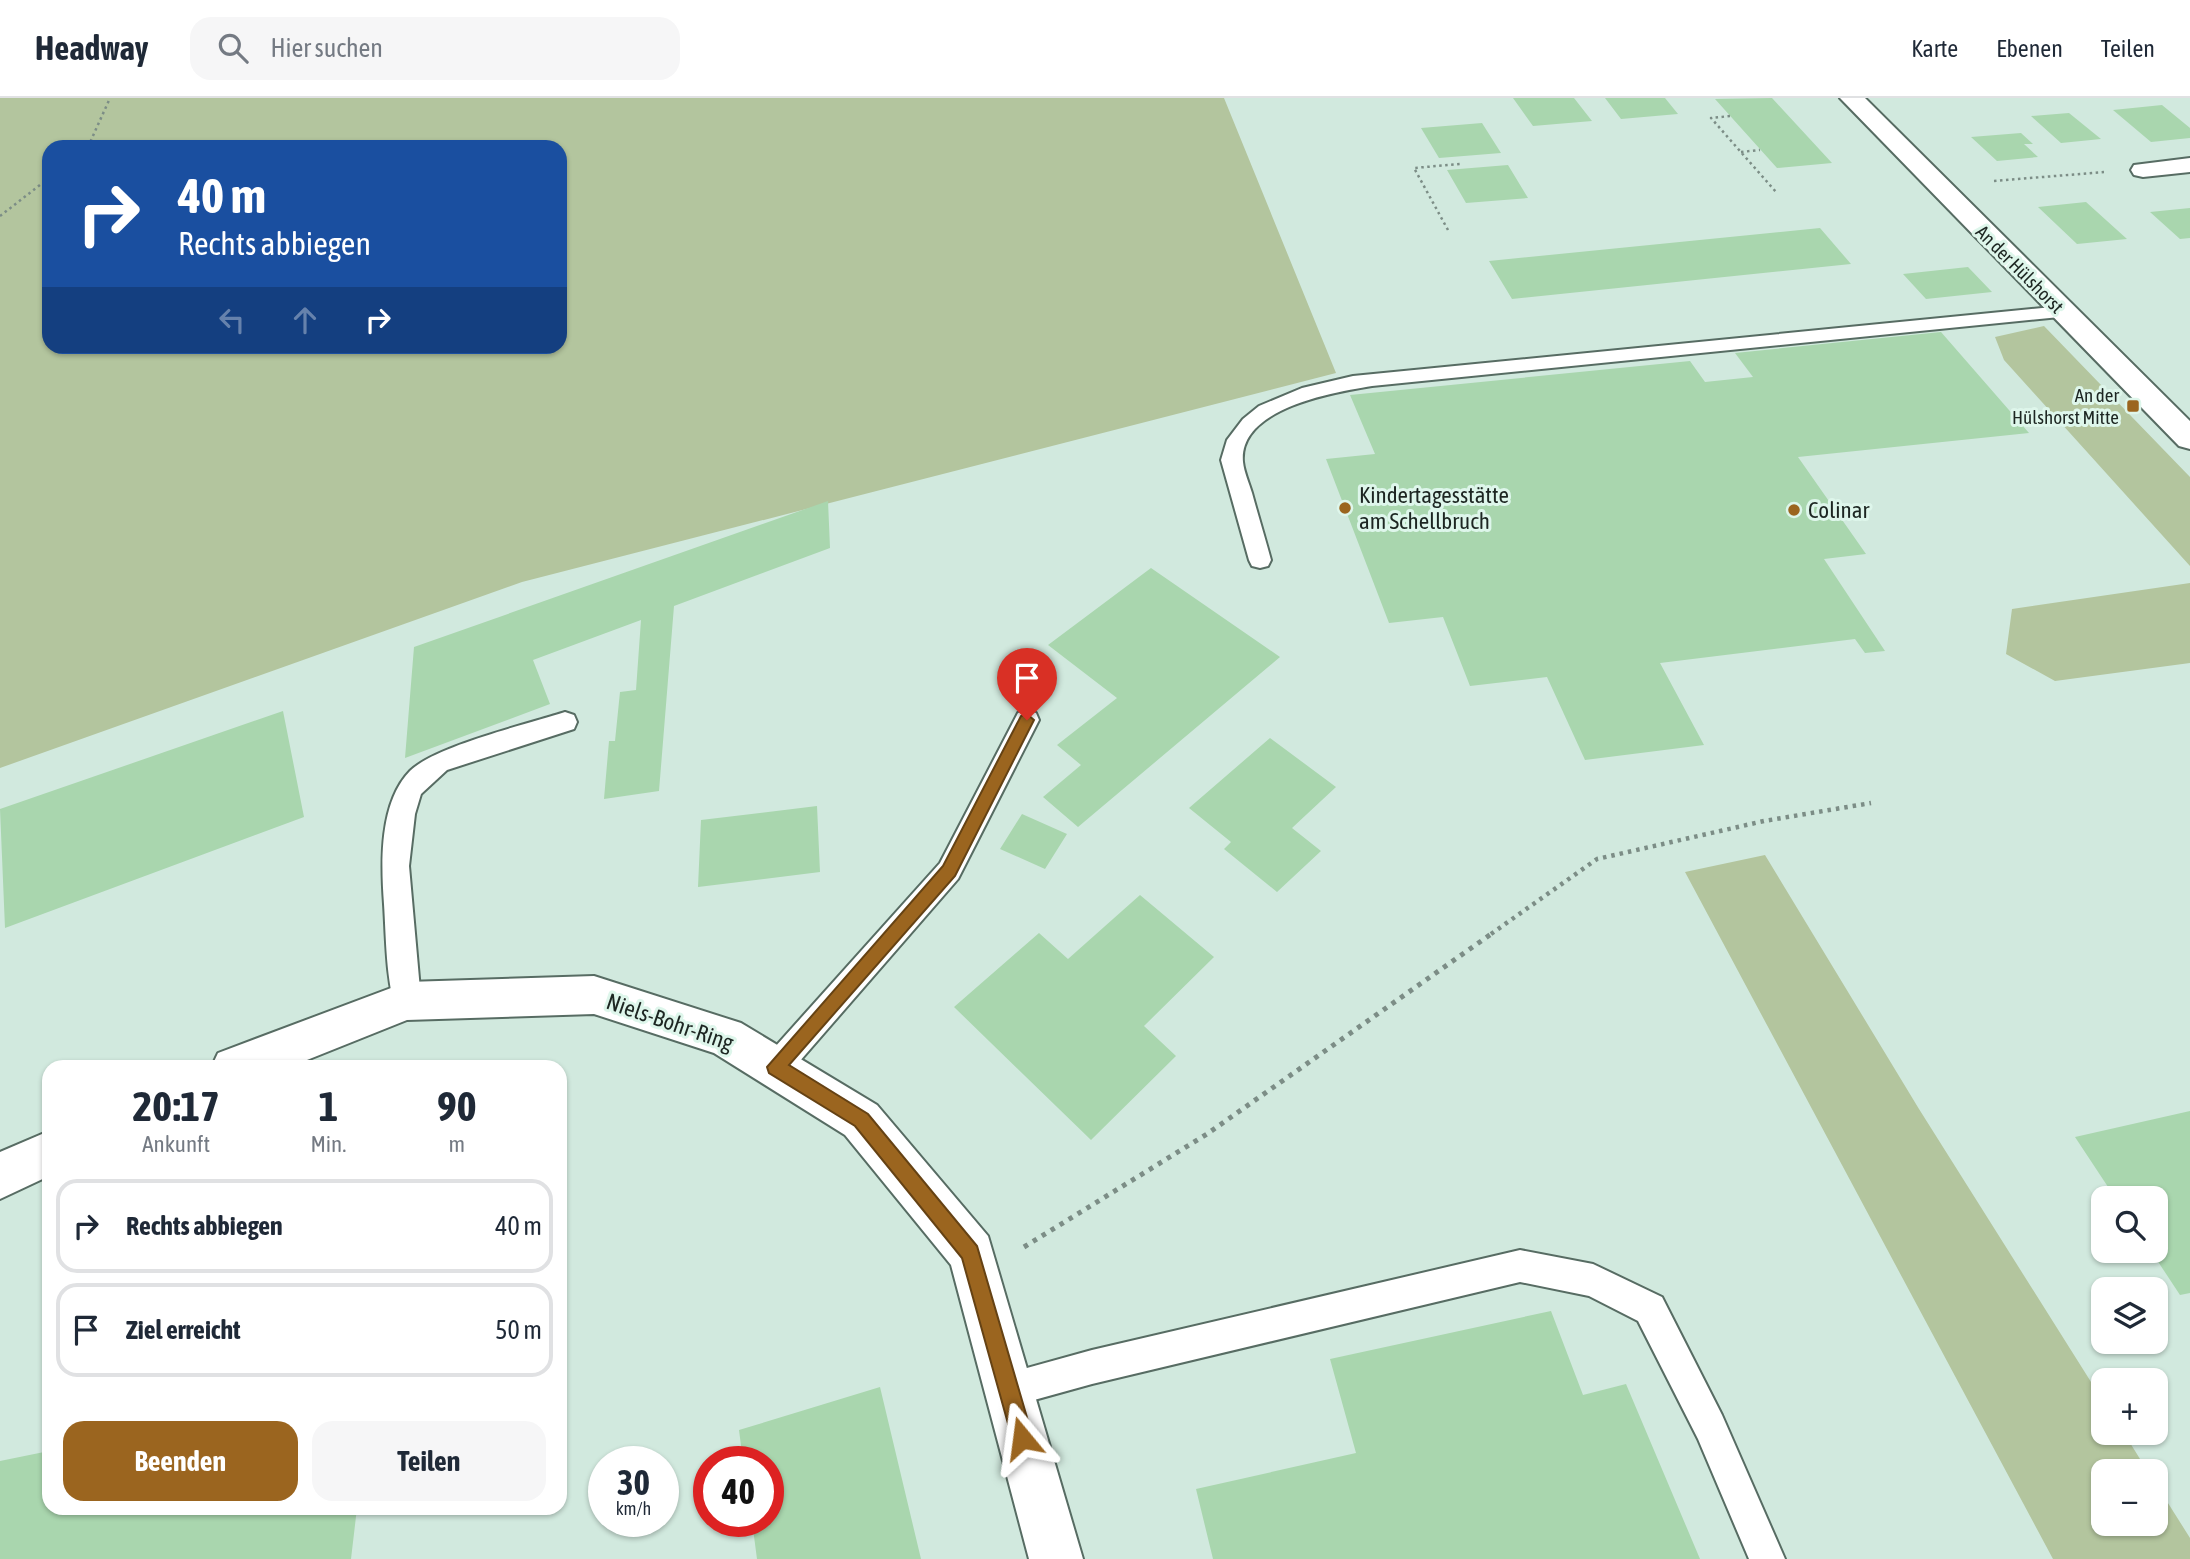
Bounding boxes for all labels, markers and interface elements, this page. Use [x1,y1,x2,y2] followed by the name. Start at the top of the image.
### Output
[190,17,680,80] search box
[35,29,148,67] text: Headway
[214,29,252,67] icon: search
[270,33,383,63] text: Hier suchen
[1911,35,1958,62] text: Karte
[1996,35,2063,62] text: Ebenen
[2101,35,2155,62] text: Teilen
[178,167,266,223] text: 40 m
[63,168,154,259] icon: right
[1972,221,2068,317] street label: An der Hülshorst
[178,225,371,262] text: Rechts abbiegen
[213,301,251,339] icon: left
[286,301,324,339] icon: ahead
[359,301,397,339] icon: right
[2012,384,2119,428] place label: An der Hülshorst Mitte
[2125,398,2141,414] marker: An der Hülshorst Mitte
[1359,482,1509,534] place label: Kindertagesstätte am Schellbruch
[1808,497,1870,523] place label: Colinar
[1337,500,1353,516] marker: Kindertagesstätte am Schellbruch
[1786,502,1802,518] marker: Colinar
[997,648,1057,720] pin
[1008,659,1046,697] icon: arrive
[603,988,737,1056] street label: Niels-Bohr-Ring
[133,1082,220,1130] text: 20:17
[319,1082,338,1130] text: 1
[437,1082,476,1130] text: 90
[142,1131,210,1157] text: Ankunft
[310,1131,346,1157] text: Min.
[448,1131,465,1157] text: m
[2091,1186,2168,1536] map controls
[2091,1186,2168,1263] button: search
[67,1207,105,1245] icon: right
[126,1211,283,1241] text: Rechts abbiegen
[495,1211,542,1241] text: 40 m
[2091,1277,2168,1354] button: layers
[67,1311,105,1349] icon: arrive
[126,1315,241,1345] text: Ziel erreicht
[495,1315,542,1345] text: 50 m
[2091,1368,2168,1445] button: +
[985,1401,1059,1475] position arrow
[63,1421,298,1501] button: Beenden
[312,1421,546,1501] button: Teilen
[693,1446,784,1537] speed limit sign: 40
[2091,1459,2168,1536] button: −
[617,1462,650,1502] text: 30
[616,1498,651,1519] text: km/h

